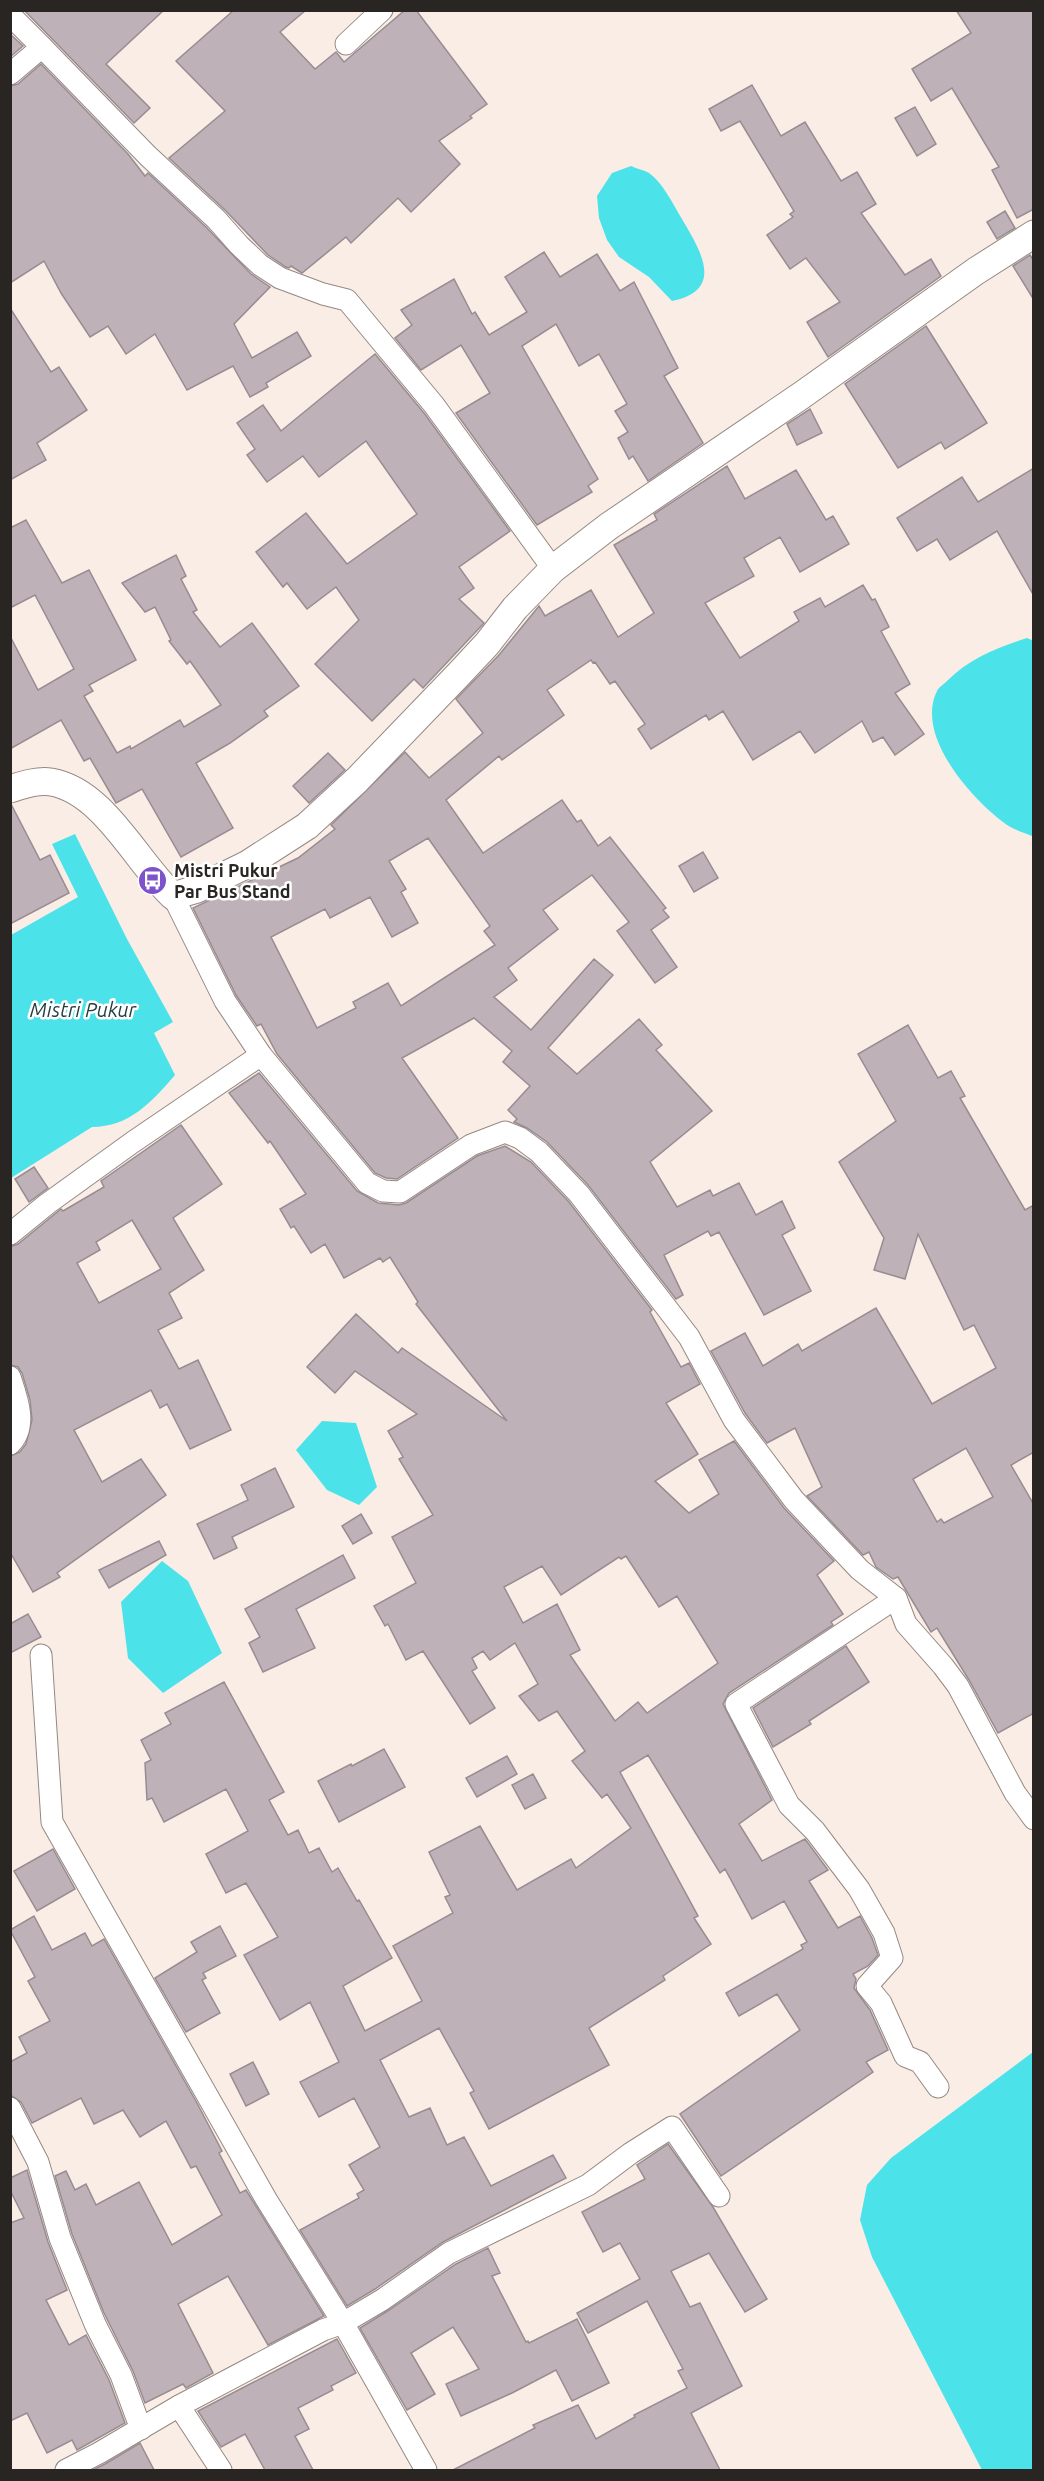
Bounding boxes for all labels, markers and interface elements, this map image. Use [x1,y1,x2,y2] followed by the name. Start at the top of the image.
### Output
[174,860,291,901] place label: Mistri Pukur Par Bus Stand
[137,865,169,897] bus stop icon: Mistri Pukur Par Bus Stand
[30,998,138,1021] water label: Mistri Pukur

